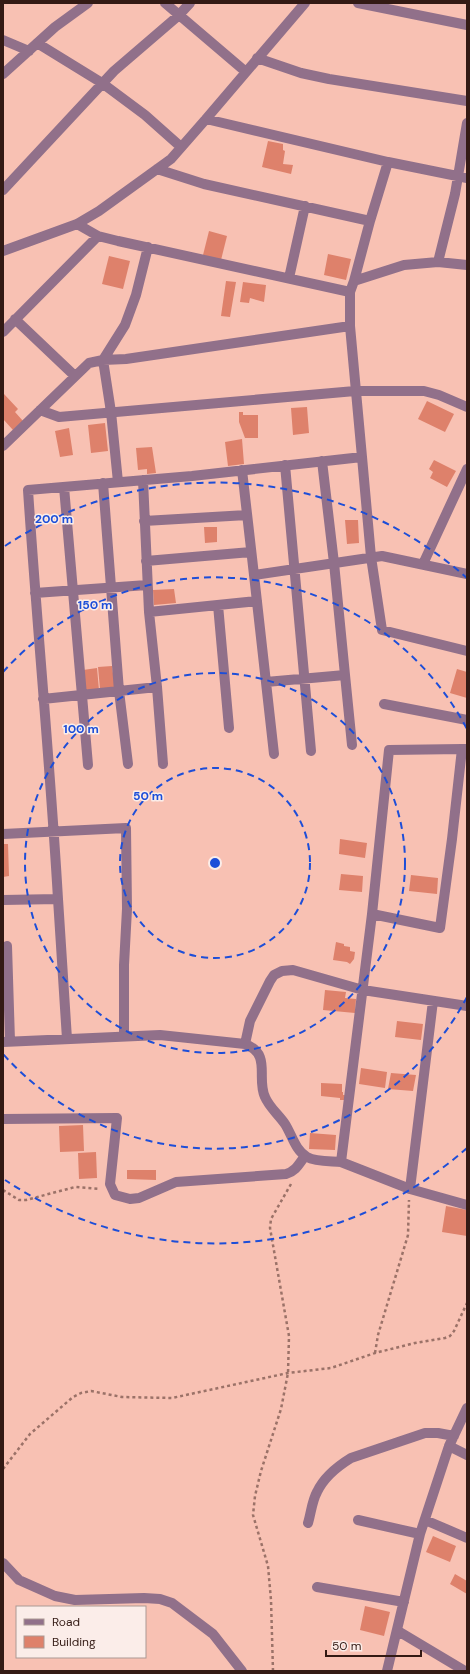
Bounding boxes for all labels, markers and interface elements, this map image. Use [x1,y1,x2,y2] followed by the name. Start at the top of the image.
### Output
[35,511,73,527] text: 200 m
[78,597,112,613] text: 150 m
[63,721,99,737] text: 100 m
[133,788,163,804] text: 50 m
[208,856,222,870] centre of rings
[16,1606,146,1658] legend
[52,1614,80,1630] text: Road
[326,1632,421,1658] scale bar
[52,1634,96,1650] text: Building
[332,1638,361,1654] text: 50 m

